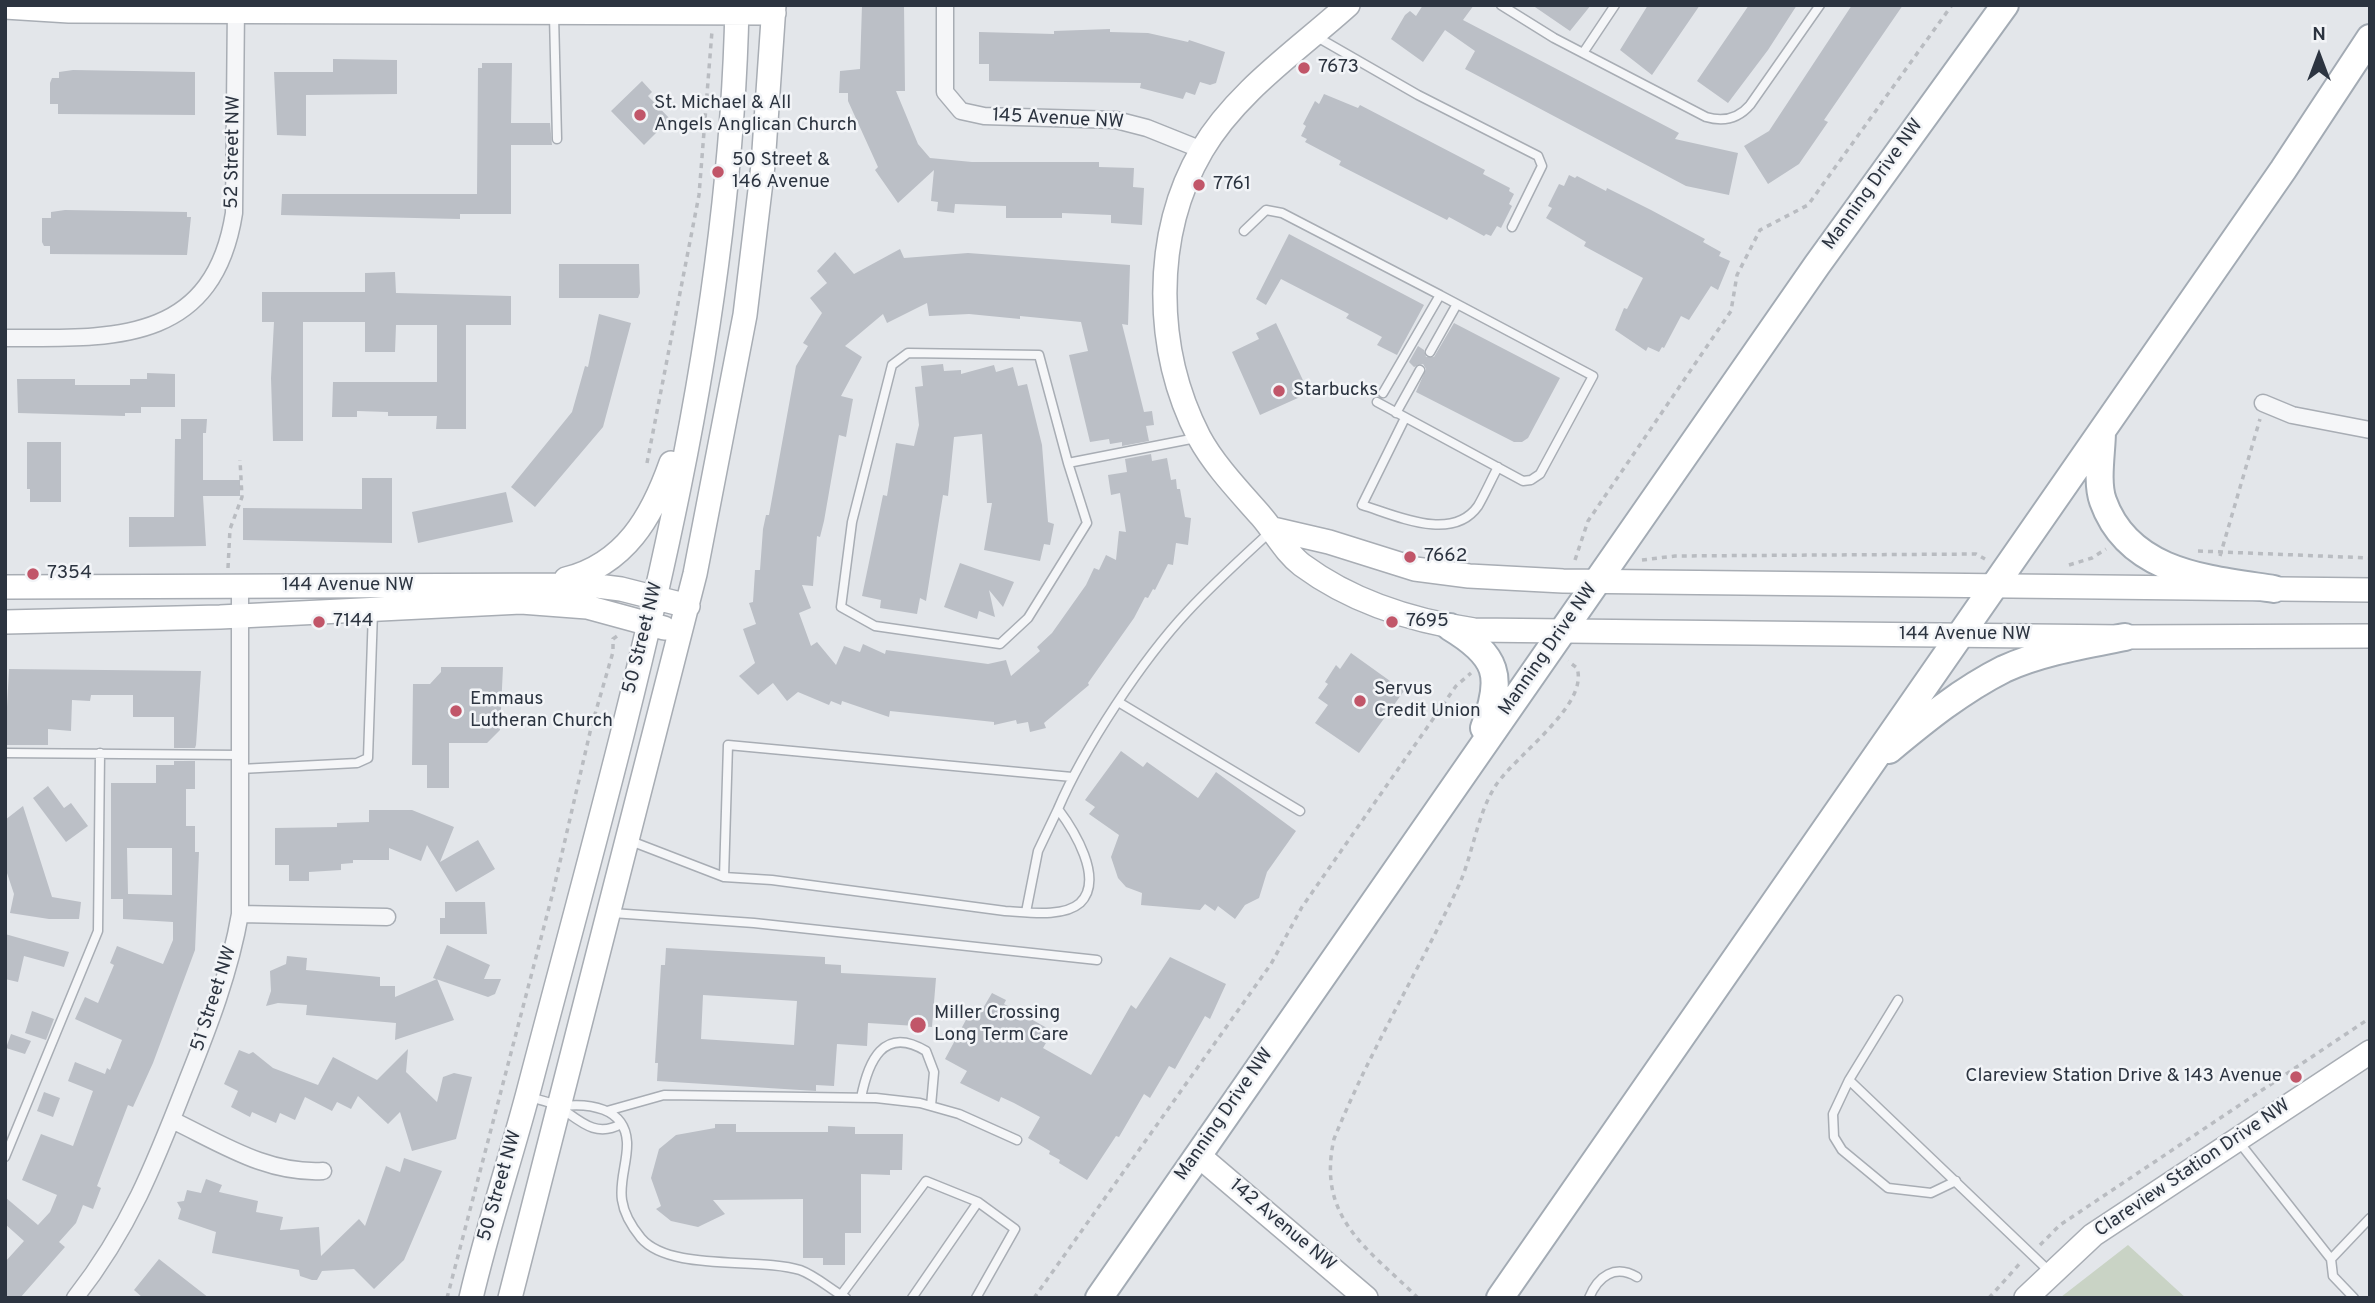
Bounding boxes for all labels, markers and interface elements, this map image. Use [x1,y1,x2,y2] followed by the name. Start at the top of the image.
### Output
[2284,21,2354,91] north arrow
[2312,23,2326,47] text: N
[1318,57,1359,79] place label: 7673
[1296,60,1312,76] marker: 7673
[654,93,857,137] place label: St. Michael & All Angels Anglican Church
[222,95,246,209] street label: 52 Street NW
[992,105,1124,135] street label: 145 Avenue NW
[632,107,648,123] marker: St. Michael & All Angels Anglican Church
[1819,115,1929,255] street label: Manning Drive NW
[732,150,830,194] place label: 50 Street & 146 Avenue
[710,164,726,180] marker: 50 Street & 146 Avenue
[1213,174,1251,196] place label: 7761
[1191,177,1207,193] marker: 7761
[1293,380,1378,402] place label: Starbucks
[1271,383,1287,399] marker: Starbucks
[1424,546,1467,568] place label: 7662
[1402,549,1418,565] marker: 7662
[47,563,92,585] place label: 7354
[25,566,41,582] marker: 7354
[282,575,414,597] street label: 144 Avenue NW
[1495,579,1603,721] street label: Manning Drive NW
[619,580,669,696] street label: 50 Street NW
[333,611,374,633] place label: 7144
[1406,611,1449,633] place label: 7695
[311,614,327,630] marker: 7144
[1384,614,1400,630] marker: 7695
[1899,624,2031,646] street label: 144 Avenue NW
[1374,679,1481,723] place label: Servus Credit Union
[470,689,613,733] place label: Emmaus Lutheran Church
[1352,693,1368,709] marker: Servus Credit Union
[448,703,464,719] marker: Emmaus Lutheran Church
[187,943,243,1055] street label: 51 Street NW
[934,1003,1069,1047] place label: Miller Crossing Long Term Care
[908,1015,928,1035] marker: Miller Crossing Long Term Care
[1171,1044,1279,1186] street label: Manning Drive NW
[1965,1066,2282,1088] place label: Clareview Station Drive & 143 Avenue
[2288,1069,2304,1085] marker: Clareview Station Drive & 143 Avenue
[2091,1095,2295,1243] street label: Clareview Station Drive NW
[474,1128,528,1244] street label: 50 Street NW
[1224,1175,1340,1277] street label: 142 Avenue NW

